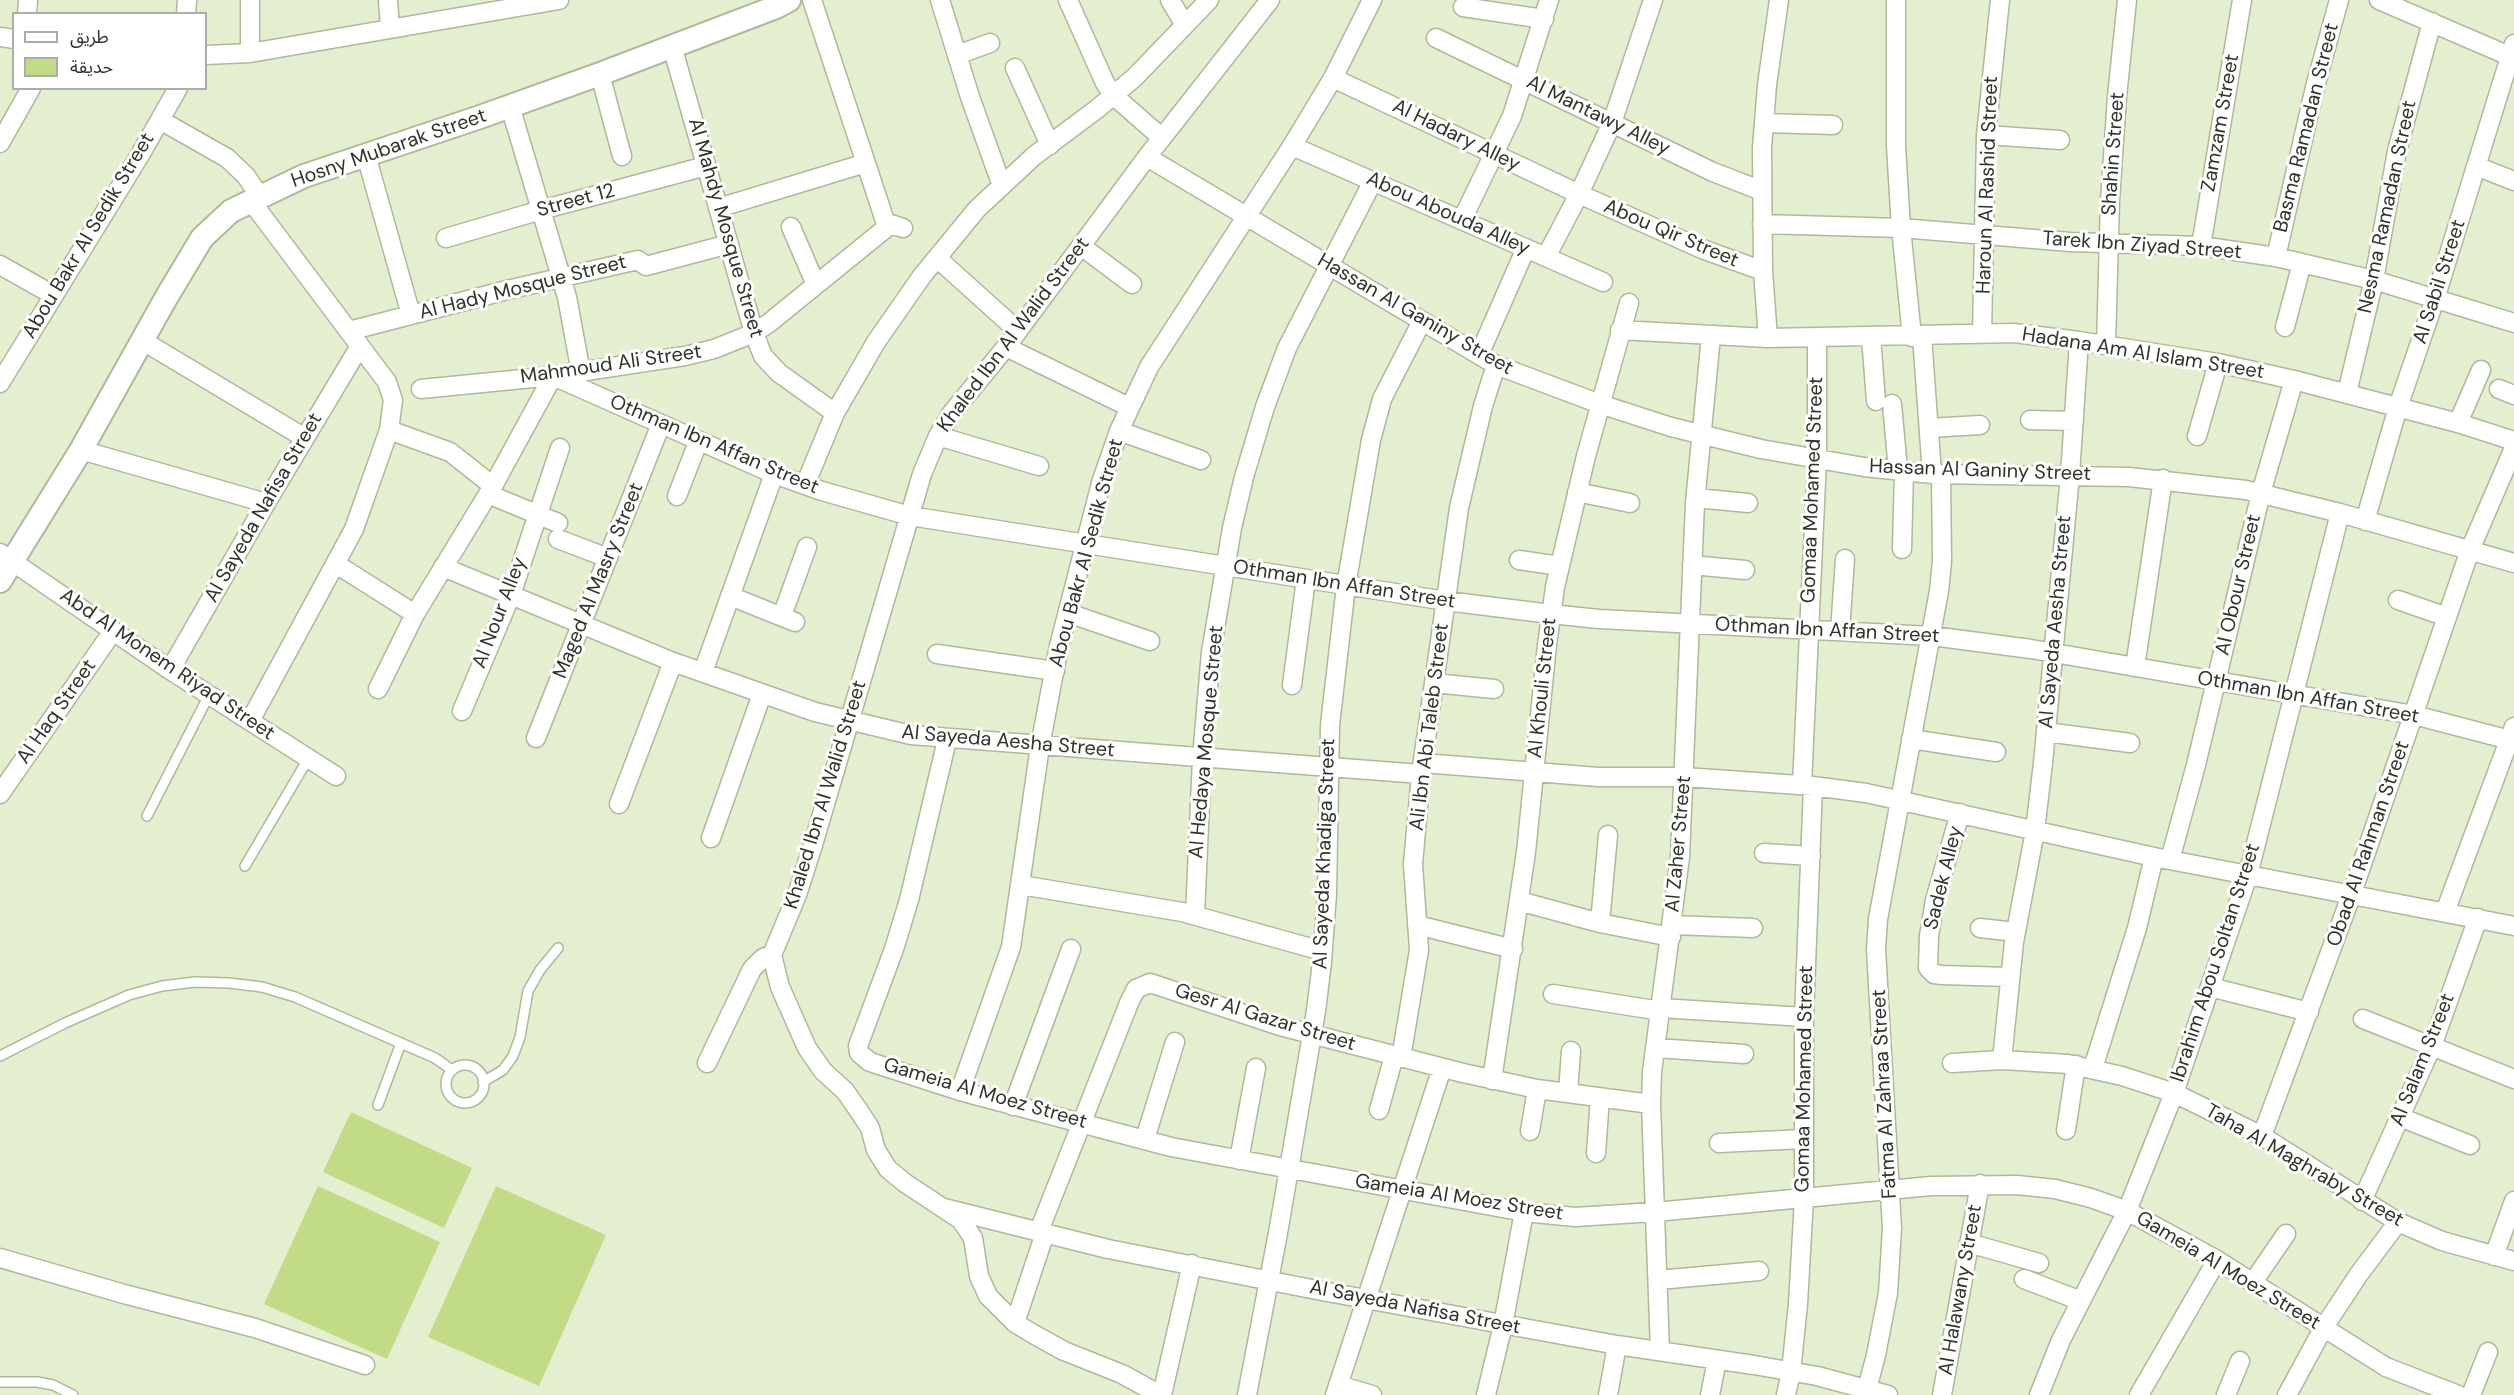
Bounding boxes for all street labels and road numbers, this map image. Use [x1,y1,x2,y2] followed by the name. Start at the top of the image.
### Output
[2269,21,2345,235] street label: Basma Ramadan Street
[2197,52,2245,194] street label: Zamzam Street
[1522,71,1674,161] street label: Al Mantawy Alley
[1972,76,2004,294] street label: Haroun Al Rashid Street
[2098,91,2130,217] street label: Shahin Street
[1388,95,1524,177] street label: Al Hadary Alley
[2354,98,2422,316] street label: Nesma Ramadan Street
[288,104,490,194] street label: Hosny Mubarak Street
[682,115,768,341] street label: Al Mahdy Mosque Street
[18,129,160,343] street label: Abou Bakr Al Sedik Street
[1362,167,1534,261] street label: Abou Abouda Alley
[534,179,618,223] street label: Street 12
[1600,195,1742,273] street label: Abou Qir Street
[2409,217,2471,347] street label: Al Sabil Street
[2041,227,2243,265] street label: Tarek Ibn Ziyad Street
[933,233,1095,437] street label: Khaled Ibn Al Walid Street
[1313,249,1517,381] street label: Hassan Al Ganiny Street
[417,251,629,325] street label: Al Hady Mosque Street
[2020,323,2266,385] street label: Hadana Am Al Islam Street
[519,340,703,390] street label: Mahmoud Ali Street
[1797,376,1829,604] street label: Gomaa Mohamed Street
[606,390,822,500] street label: Othman Ibn Affan Street
[200,409,328,607] street label: Al Sayeda Nafisa Street
[1045,436,1129,670] street label: Abou Bakr Al Sedik Street
[1869,455,2091,487] street label: Hassan Al Ganiny Street
[549,480,649,682] street label: Maged Al Masry Street
[2211,512,2267,658] street label: Al Obour Street
[2035,514,2077,730] street label: Al Sayeda Aesha Street
[468,554,532,672] street label: Al Nour Alley
[1231,556,1457,614] street label: Othman Ibn Affan Street
[55,584,279,746] street label: Abd Al Monem Riyad Street
[1714,613,1940,649] street label: Othman Ibn Affan Street
[1524,617,1562,759] street label: Al Khouli Street
[1405,622,1455,832] street label: Ali Ibn Abi Taleb Street
[1185,624,1229,860] street label: Al Hedaya Mosque Street
[12,655,102,769] street label: Al Haq Street
[2195,667,2421,729] street label: Othman Ibn Affan Street
[780,678,872,912] street label: Khaled Ibn Al Walid Street
[900,721,1116,763] street label: Al Sayeda Aesha Street
[1309,738,1341,970] street label: Al Sayeda Khadiga Street
[2322,738,2416,950] street label: Obad Al Rahman Street
[1661,775,1697,913] street label: Al Zaher Street
[1920,824,1968,932] street label: Sadek Alley
[2166,841,2266,1085] street label: Ibrahim Abou Soltan Street
[1791,965,1819,1193] street label: Gomaa Mohamed Street
[1172,979,1358,1057] street label: Gesr Al Gazar Street
[1868,989,1902,1199] street label: Fatma Al Zahraa Street
[2386,990,2460,1130] street label: Al Salam Street
[881,1053,1089,1135] street label: Gameia Al Moez Street
[2201,1099,2407,1233] street label: Taha Al Maghraby Street
[1353,1170,1565,1226] street label: Gameia Al Moez Street
[1934,1203,1988,1377] street label: Al Halawany Street
[2132,1207,2324,1335] street label: Gameia Al Moez Street
[1307,1276,1523,1340] street label: Al Sayeda Nafisa Street

